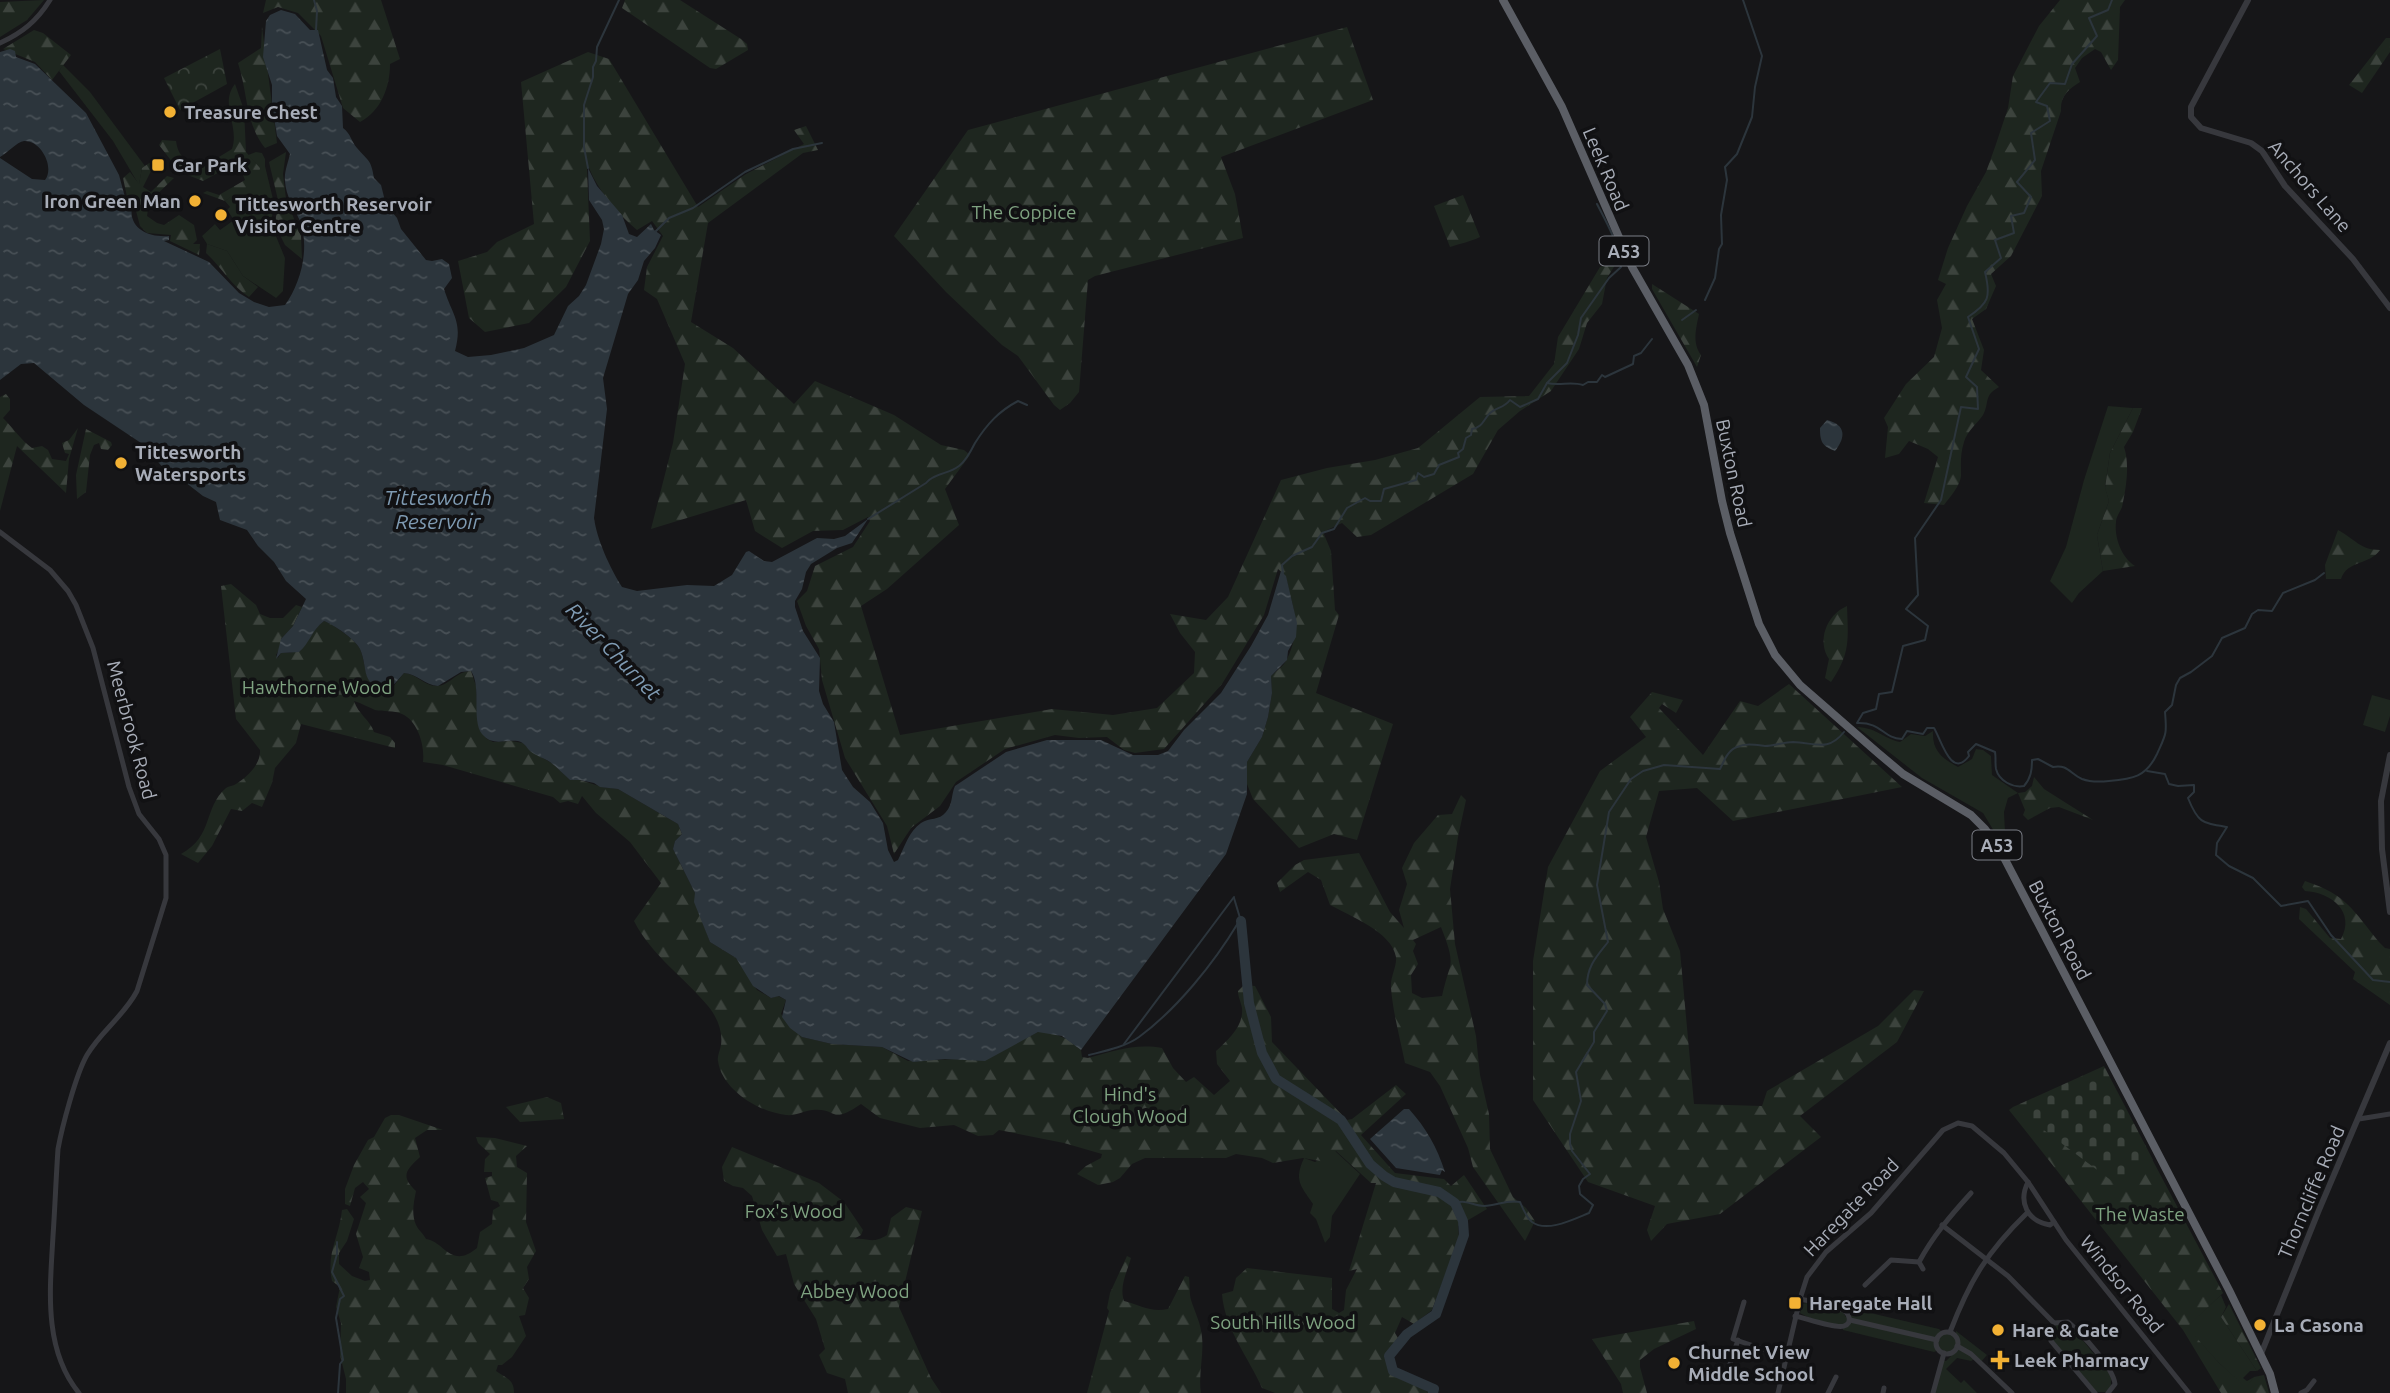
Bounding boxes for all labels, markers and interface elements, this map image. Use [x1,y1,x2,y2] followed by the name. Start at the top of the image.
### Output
[184,101,318,123] place label: Treasure Chest
[162,104,178,120] marker: Treasure Chest
[1579,124,1633,214] street label: Leek Road
[2264,136,2356,236] street label: Anchors Lane
[172,154,248,176] place label: Car Park
[150,157,166,173] marker: Car Park
[44,190,181,212] place label: Iron Green Man
[187,193,203,209] marker: Iron Green Man
[235,193,432,237] place label: Tittesworth Reservoir Visitor Centre
[971,201,1077,223] park label: The Coppice
[213,207,229,223] marker: Tittesworth Reservoir Visitor Centre
[1600,236,1648,265] road number: A53
[1712,417,1756,529] street label: Buxton Road
[135,441,246,485] place label: Tittesworth Watersports
[113,455,129,471] marker: Tittesworth Watersports
[384,485,492,533] water label: Tittesworth Reservoir
[562,597,667,705] water label: River Churnet
[103,658,161,802] street label: Meerbrook Road
[242,676,392,698] park label: Hawthorne Wood
[1972,830,2022,860] road number: A53
[2024,876,2096,984] street label: Buxton Road
[1072,1083,1188,1127] park label: Hind's Clough Wood
[2273,1122,2349,1262] street label: Thorncliffe Road
[1799,1154,1903,1260] street label: Haregate Road
[745,1200,843,1222] park label: Fox's Wood
[2095,1203,2185,1225] park label: The Waste
[2076,1231,2168,1337] street label: Windsor Road
[800,1280,910,1302] park label: Abbey Wood
[1809,1292,1932,1314] place label: Haregate Hall
[1787,1295,1803,1311] marker: Haregate Hall
[1210,1311,1356,1333] park label: South Hills Wood
[2274,1314,2364,1336] place label: La Casona
[2252,1317,2268,1333] marker: La Casona
[2012,1319,2119,1341] place label: Hare & Gate
[1990,1322,2006,1338] marker: Hare & Gate
[1688,1341,1814,1385] place label: Churnet View Middle School
[2014,1349,2149,1371] place label: Leek Pharmacy
[1992,1352,2008,1368] marker: Leek Pharmacy
[1666,1355,1682,1371] marker: Churnet View Middle School

